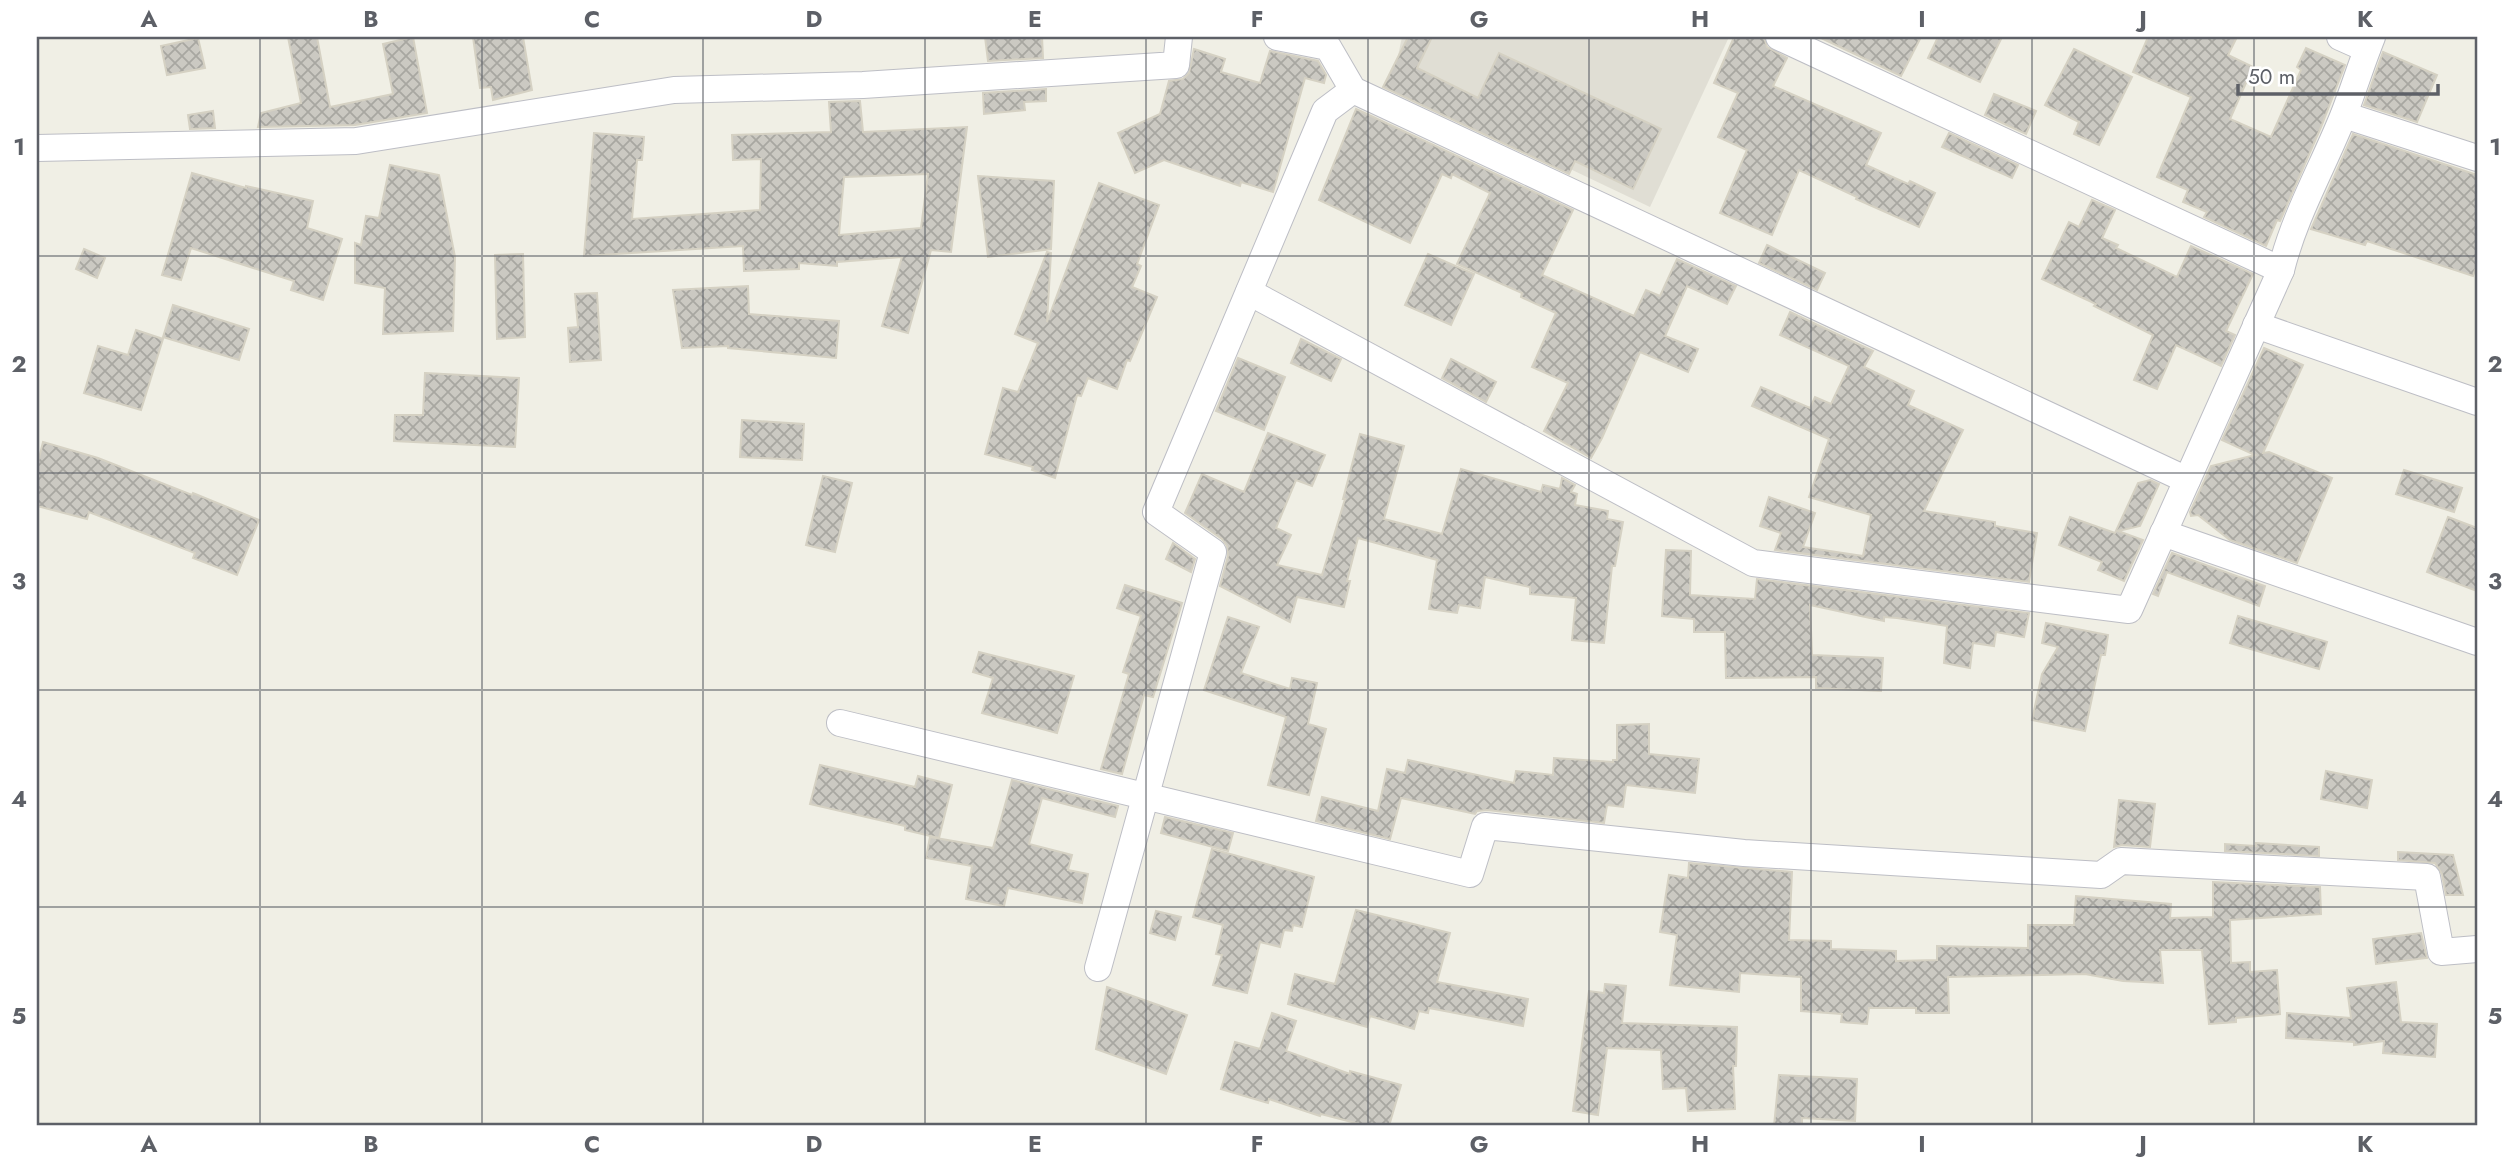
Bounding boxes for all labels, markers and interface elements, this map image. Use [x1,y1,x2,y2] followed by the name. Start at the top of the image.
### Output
[140,2,158,36] text: A
[363,2,379,36] text: B
[584,2,600,36] text: C
[806,2,823,36] text: D
[1028,2,1042,36] text: E
[1251,2,1263,36] text: F
[1470,2,1488,36] text: G
[1691,2,1709,36] text: H
[1918,2,1926,36] text: I
[2135,2,2147,36] text: J
[2357,2,2374,36] text: K
[2238,52,2437,96] scale bar
[2248,62,2295,92] text: 50 m
[13,130,25,164] text: 1
[2489,130,2501,164] text: 1
[11,347,27,381] text: 2
[2487,347,2503,381] text: 2
[12,564,26,598] text: 3
[2488,564,2502,598] text: 3
[11,782,27,816] text: 4
[2487,782,2503,816] text: 4
[12,999,26,1033] text: 5
[2488,999,2502,1033] text: 5
[140,1127,158,1161] text: A
[363,1127,379,1161] text: B
[584,1127,600,1161] text: C
[806,1127,823,1161] text: D
[1028,1127,1042,1161] text: E
[1251,1127,1263,1161] text: F
[1470,1127,1488,1161] text: G
[1691,1127,1709,1161] text: H
[1918,1127,1926,1161] text: I
[2135,1127,2147,1161] text: J
[2357,1127,2374,1161] text: K

